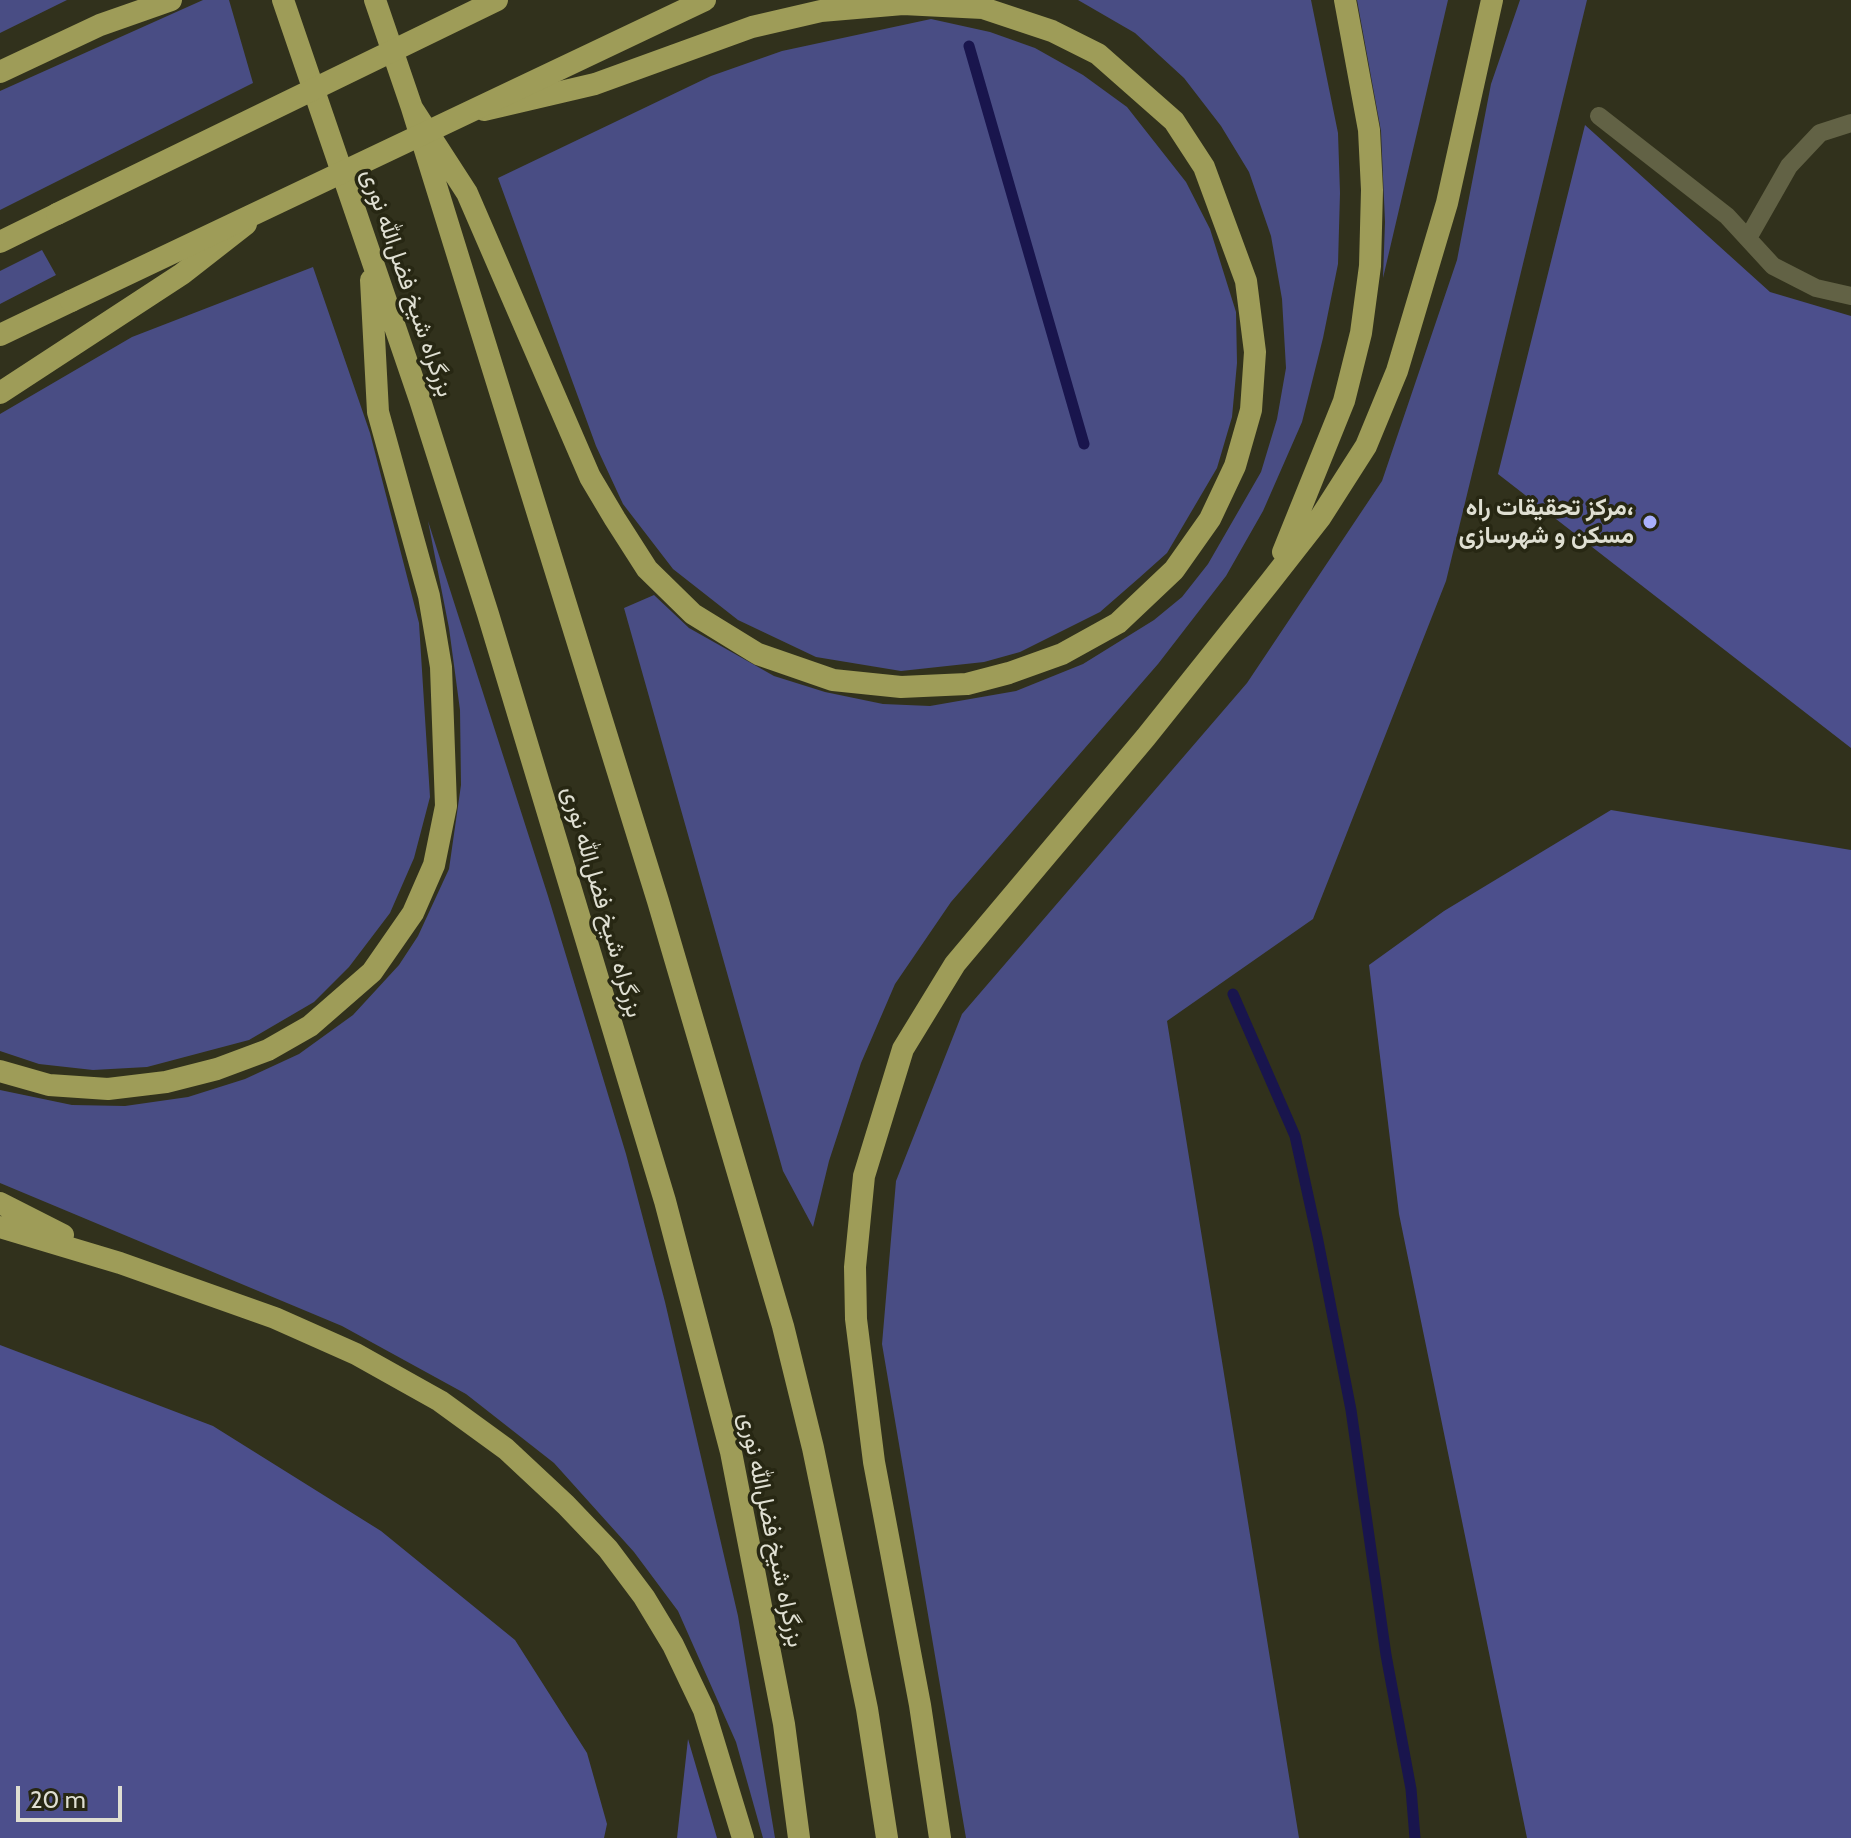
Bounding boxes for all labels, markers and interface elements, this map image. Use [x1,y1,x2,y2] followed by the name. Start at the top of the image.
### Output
[354,165,460,401] street label: بزرگراه شیخ فضل‌الله نوری
[1458,494,1634,550] place label: مرکز تحقیقات راه، مسکن و شهرسازی
[1641,513,1659,531] marker: مرکز تحقیقات راه، مسکن و شهرسازی
[555,783,649,1021] street label: بزرگراه شیخ فضل‌الله نوری
[732,1410,810,1650] street label: بزرگراه شیخ فضل‌الله نوری
[20,1770,126,1820] scale bar
[30,1785,86,1814] text: 20 m

